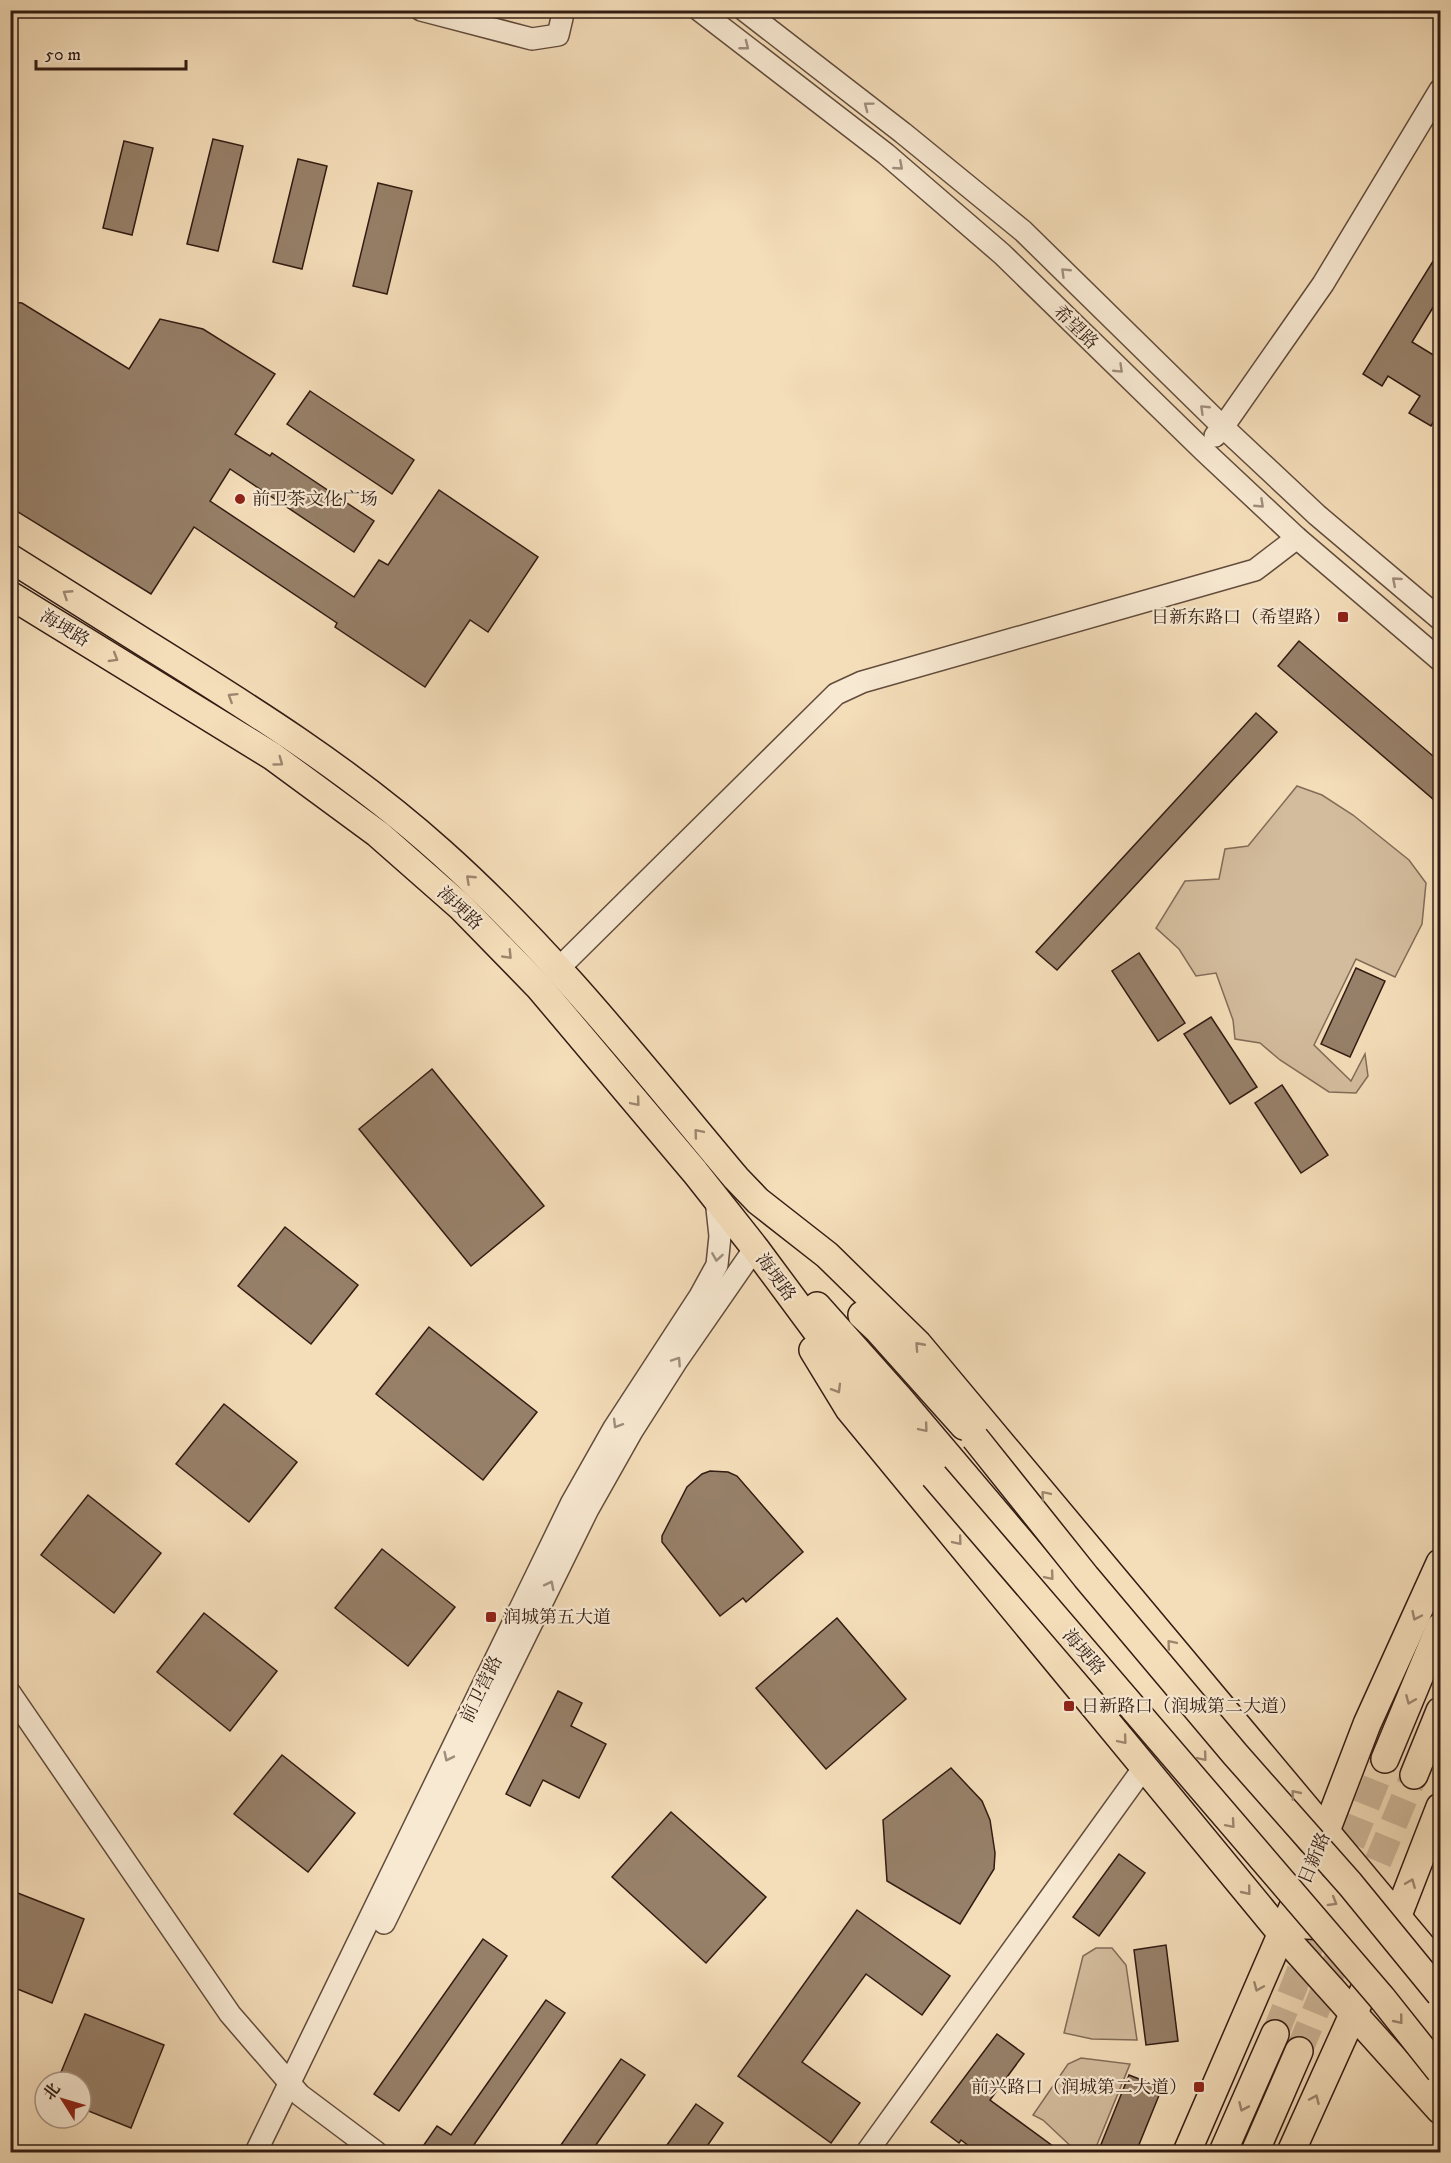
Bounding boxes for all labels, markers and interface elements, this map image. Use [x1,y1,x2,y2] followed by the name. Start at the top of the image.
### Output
[36,33,186,71] scale bar
[739,39,750,50] one-way arrow
[45,44,81,66] text: 50 m
[864,102,875,113] one-way arrow
[892,159,903,170] one-way arrow
[1061,269,1072,280] one-way arrow
[1048,301,1102,354] street label: 希望路
[1112,362,1123,373] one-way arrow
[1201,405,1212,416] one-way arrow
[252,489,378,511] place label: 前卫茶文化广场
[233,492,247,506] marker: 前卫茶文化广场
[1254,497,1264,508] one-way arrow
[1392,577,1403,588] one-way arrow
[62,590,73,601] one-way arrow
[36,606,93,652] street label: 海埂路
[1151,607,1331,629] place label: 日新东路口（希望路）
[1336,610,1350,624] marker: 日新东路口（希望路）
[108,651,118,663] one-way arrow
[228,693,238,705] one-way arrow
[273,755,284,766] one-way arrow
[466,875,477,886] one-way arrow
[432,882,487,935] street label: 海埂路
[501,949,512,959] one-way arrow
[629,1095,640,1106] one-way arrow
[694,1129,705,1140] one-way arrow
[750,1249,800,1306] street label: 海埂路
[711,1252,724,1262] one-way arrow
[915,1342,926,1352] one-way arrow
[670,1356,681,1367] one-way arrow
[829,1383,841,1393] one-way arrow
[613,1418,625,1428] one-way arrow
[917,1421,928,1432] one-way arrow
[1041,1491,1052,1502] one-way arrow
[951,1534,962,1545] one-way arrow
[1043,1569,1054,1580] one-way arrow
[543,1580,554,1591] one-way arrow
[503,1607,611,1629] place label: 润城第五大道
[1411,1609,1423,1620] one-way arrow
[484,1610,498,1624] marker: 润城第五大道
[1057,1625,1109,1680] street label: 海埂路
[1167,1640,1178,1651] one-way arrow
[456,1652,508,1727] street label: 前卫营路
[1405,1694,1417,1705] one-way arrow
[1081,1696,1297,1718] place label: 日新路口（润城第二大道）
[1062,1699,1076,1713] marker: 日新路口（润城第二大道）
[1116,1733,1127,1744] one-way arrow
[444,1750,456,1761] one-way arrow
[1196,1750,1207,1761] one-way arrow
[1292,1789,1303,1800] one-way arrow
[1224,1817,1235,1828] one-way arrow
[1294,1829,1336,1888] street label: 日新路
[1403,1878,1416,1888] one-way arrow
[1239,1884,1250,1895] one-way arrow
[1327,1895,1337,1907] one-way arrow
[1254,1981,1266,1992] one-way arrow
[1392,2013,1403,2024] one-way arrow
[33,2070,93,2130] north arrow
[971,2077,1187,2099] place label: 前兴路口（润城第二大道）
[39,2079,65,2104] text: 北
[1192,2080,1206,2094] marker: 前兴路口（润城第二大道）
[1308,2095,1320,2106] one-way arrow
[1238,2101,1250,2112] one-way arrow

